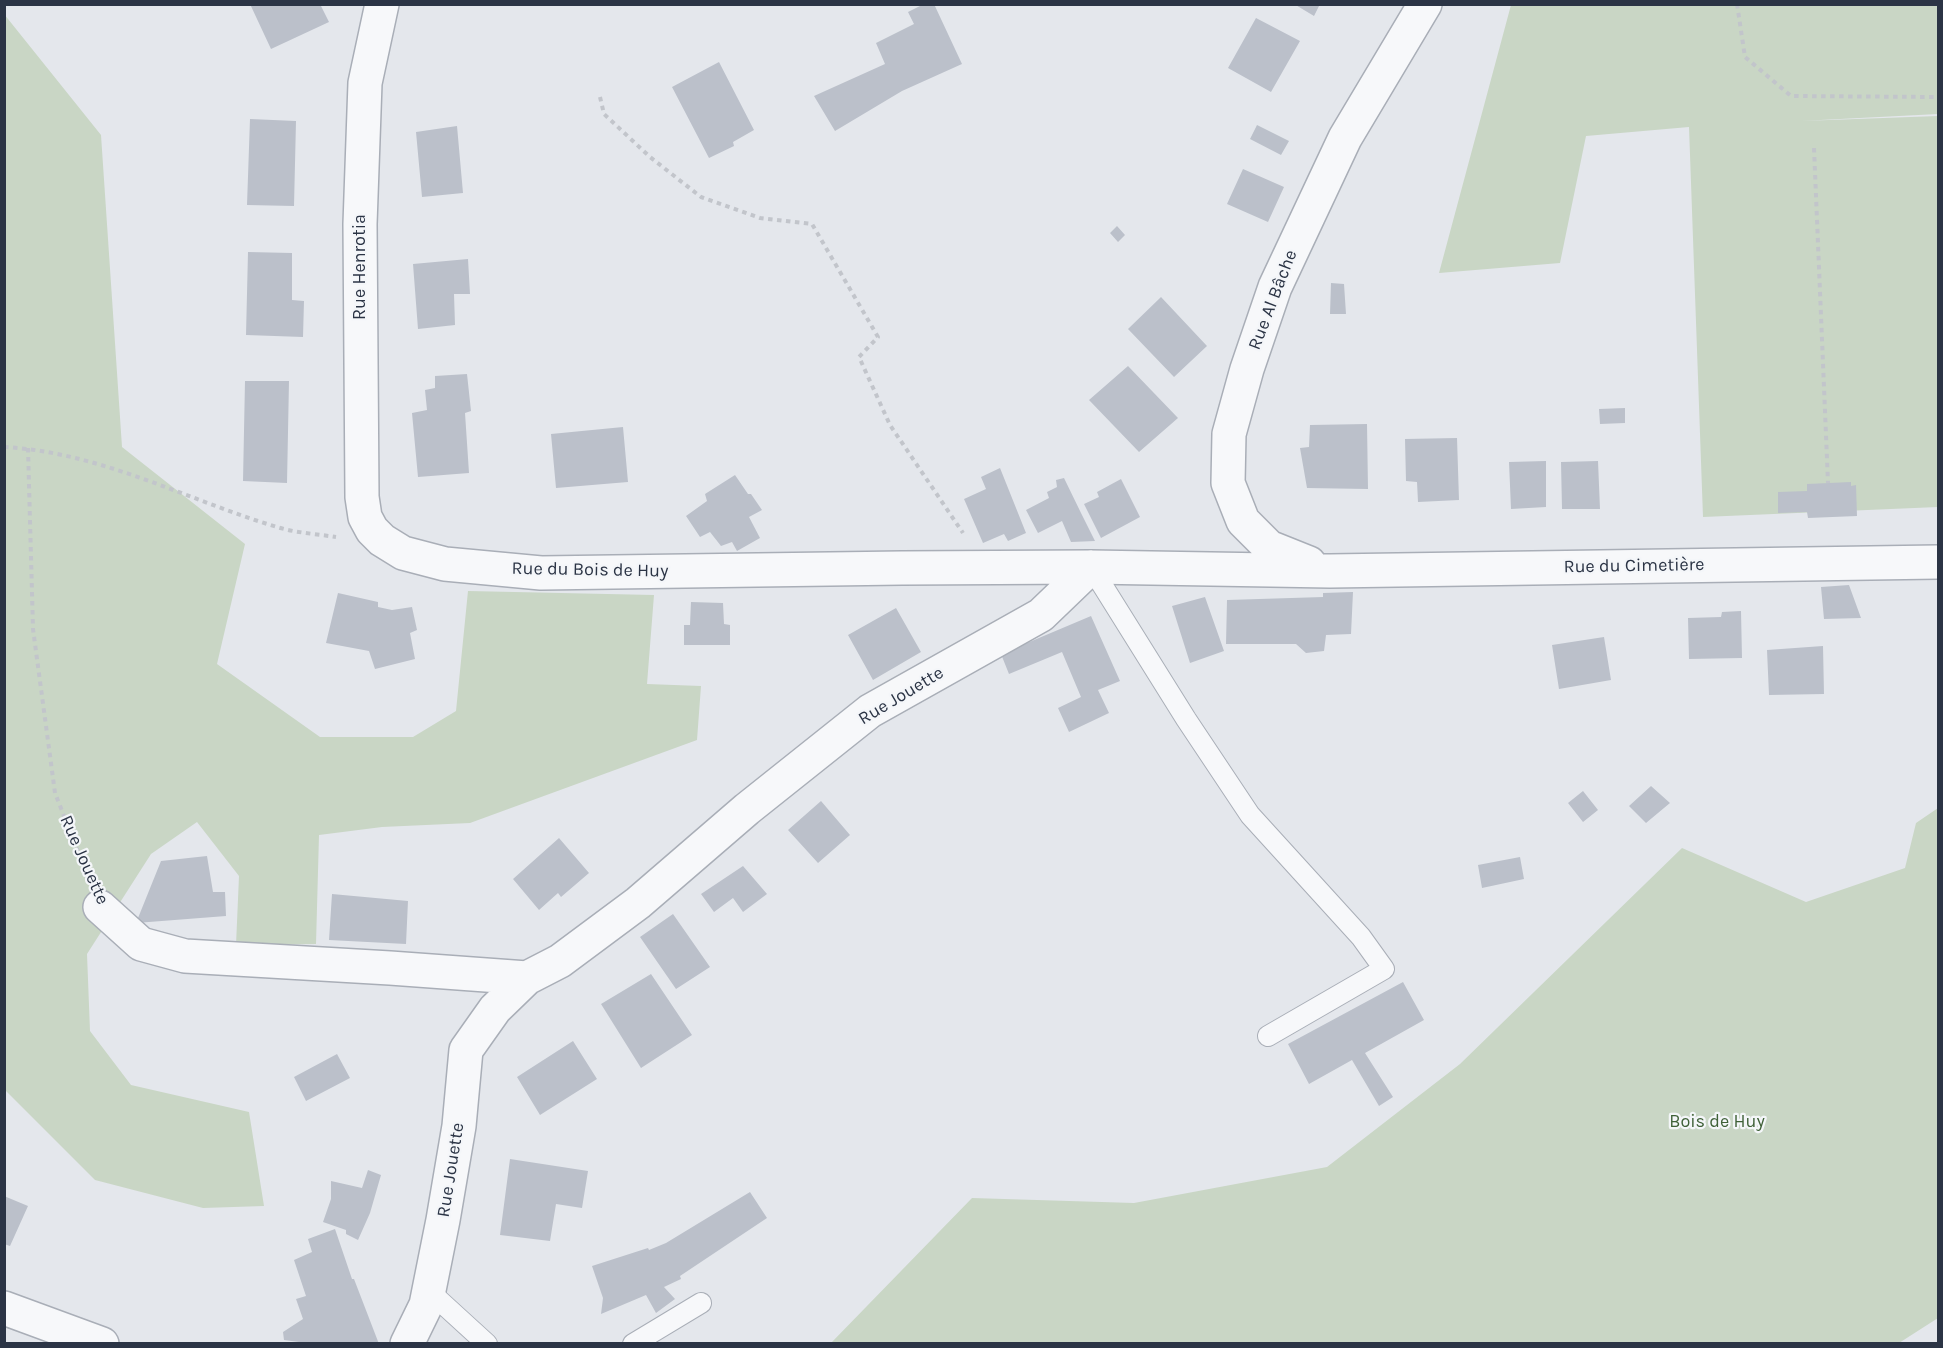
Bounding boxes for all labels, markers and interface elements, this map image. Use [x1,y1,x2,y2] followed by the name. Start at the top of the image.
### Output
[349,214,371,320] street label: Rue Henrotia
[1244,247,1302,353] street label: Rue Al Bâche
[1563,554,1705,578] street label: Rue du Cimetière
[511,558,669,582] street label: Rue du Bois de Huy
[855,662,947,730] street label: Rue Jouette
[55,812,113,908] street label: Rue Jouette
[1669,1111,1765,1133] park label: Bois de Huy
[433,1121,469,1219] street label: Rue Jouette

